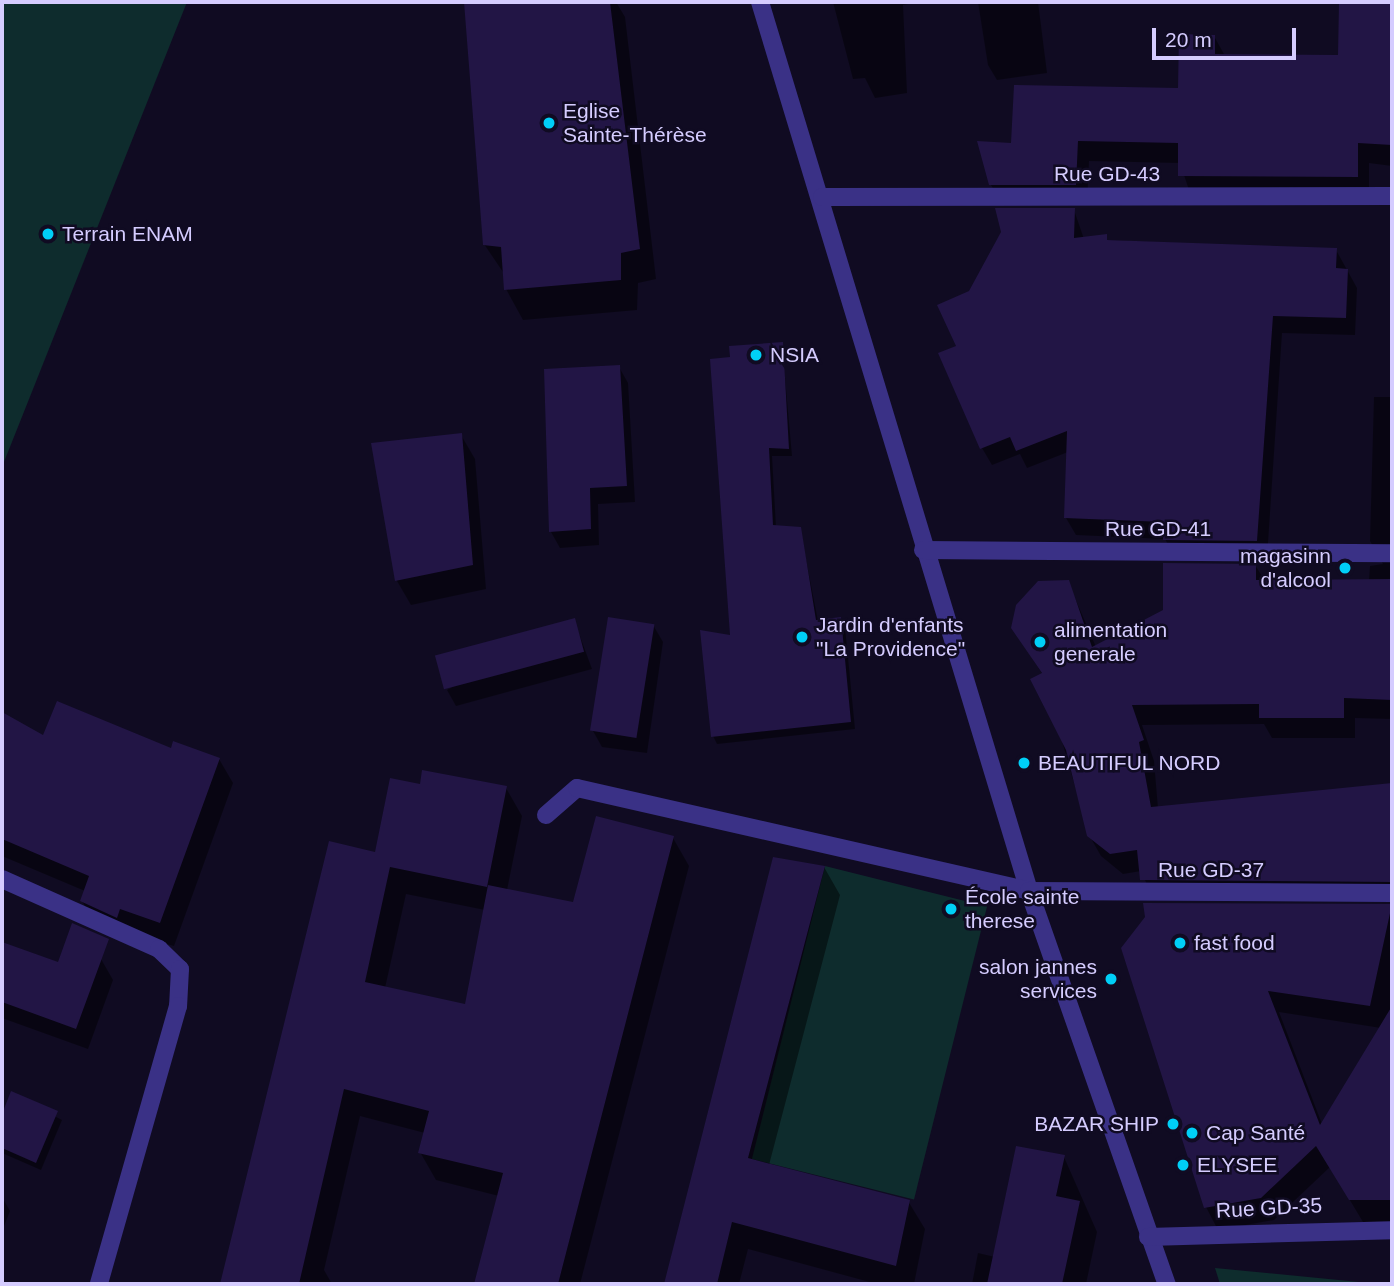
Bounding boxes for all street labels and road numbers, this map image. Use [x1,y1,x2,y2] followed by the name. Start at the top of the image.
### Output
[1054,161,1160,187] street label: Rue GD-43
[1105,516,1211,542] street label: Rue GD-41
[1158,857,1264,883] street label: Rue GD-37
[1215,1193,1323,1223] street label: Rue GD-35

